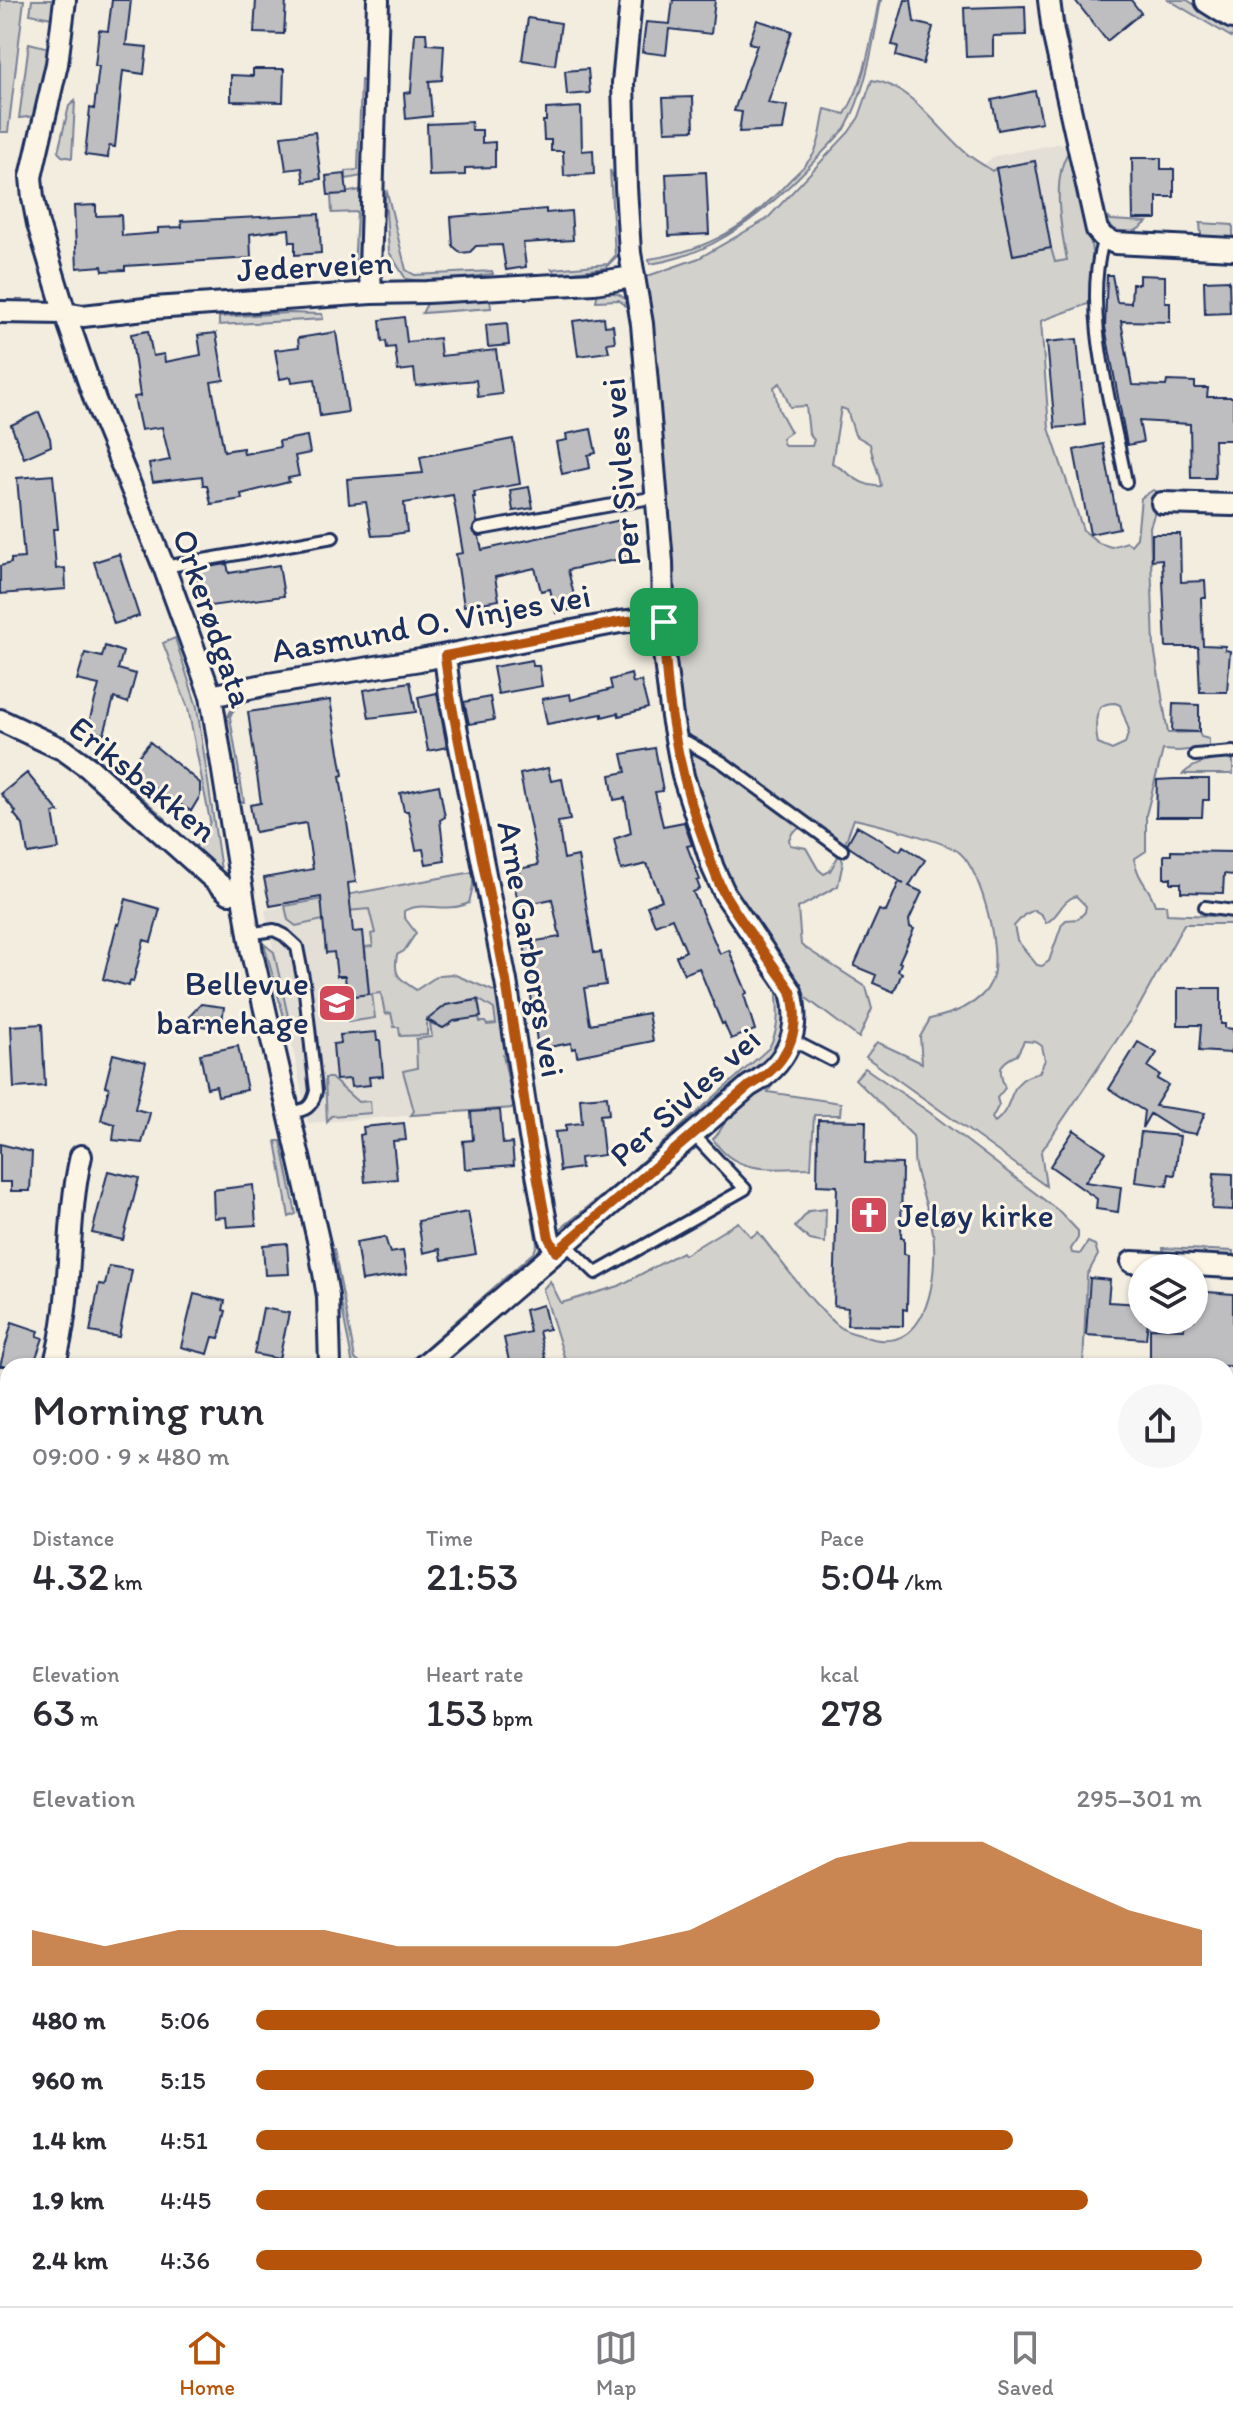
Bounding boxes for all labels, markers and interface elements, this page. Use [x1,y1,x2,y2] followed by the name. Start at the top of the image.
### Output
[236,241,394,291] street label: Jederveien
[592,376,650,568] street label: Per Sivles vei
[163,523,263,713] street label: Orkerødgata
[268,575,594,671] street label: Aasmund O. Vinjes vei
[630,588,698,656] pin
[642,600,686,644] icon: arrive
[61,707,225,851] street label: Eriksbakken
[488,818,574,1080] street label: Arne Garborgs vei
[156,963,309,1043] place label: Bellevue barnehage
[316,982,358,1024] school or university icon: Bellevue barnehage
[601,1019,769,1175] street label: Per Sivles vei
[848,1194,890,1236] church icon: Jeløy kirke
[897,1195,1054,1236] place label: Jeløy kirke
[1128,1254,1208,1334] map controls
[1128,1254,1208,1334] button: layers
[32,1383,265,1436] text: Morning run
[1118,1384,1202,1468] button: share
[32,1440,230,1472] text: 09:00 · 9 × 480 m
[32,1525,114,1552] text: Distance
[426,1525,473,1552] text: Time
[820,1525,864,1552] text: Pace
[32,1552,109,1600] text: 4.32
[426,1552,518,1600] text: 21:53
[820,1552,899,1600] text: 5:04
[109,1569,143,1596] text: km
[899,1569,943,1596] text: /km
[32,1661,119,1688] text: Elevation
[426,1661,523,1688] text: Heart rate
[820,1661,859,1688] text: kcal
[32,1688,75,1736] text: 63
[426,1688,487,1736] text: 153
[820,1688,883,1736] text: 278
[75,1705,98,1732] text: m
[487,1705,533,1732] text: bpm
[32,1782,135,1814] text: Elevation
[1077,1782,1202,1814] text: 295–301 m
[32,2004,106,2036] text: 480 m
[160,2004,210,2036] text: 5:06
[32,2064,103,2096] text: 960 m
[160,2064,206,2096] text: 5:15
[32,2124,106,2156] text: 1.4 km
[160,2124,208,2156] text: 4:51
[32,2184,104,2216] text: 1.9 km
[160,2184,211,2216] text: 4:45
[32,2244,108,2276] text: 2.4 km
[160,2244,210,2276] text: 4:36
[180,2326,235,2401] tab: Home
[594,2326,638,2401] tab: Map
[997,2326,1053,2401] tab: Saved

